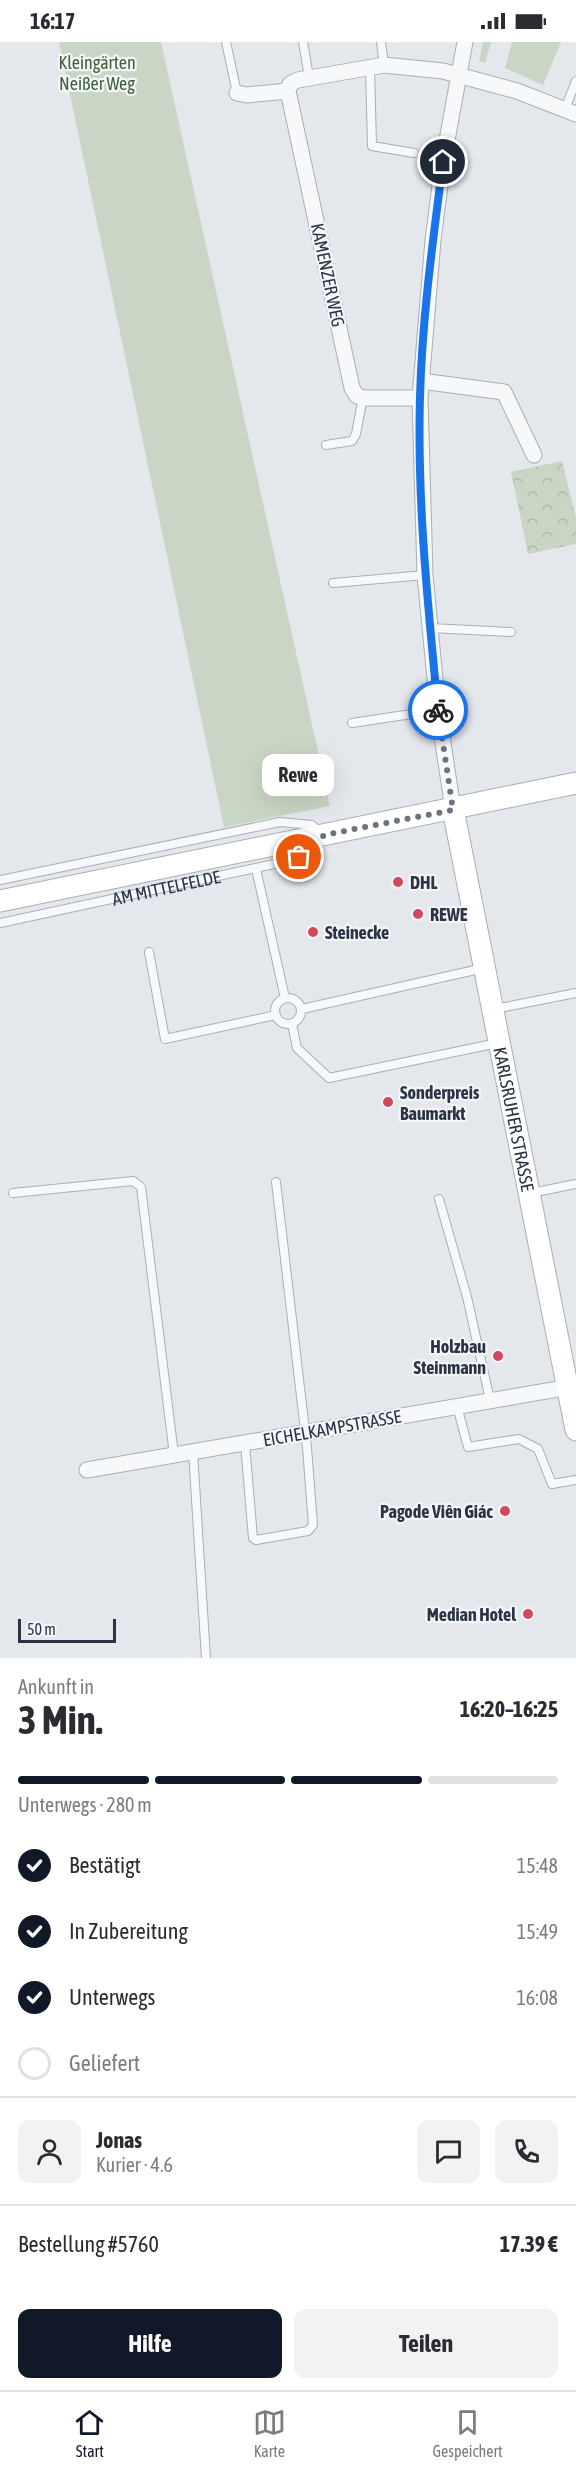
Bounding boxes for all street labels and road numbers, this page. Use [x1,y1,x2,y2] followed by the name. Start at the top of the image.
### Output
[307,221,349,329] street label: KAMENZER WEG
[110,865,223,909] street label: AM MITTELFELDE
[490,1045,539,1193] street label: KARLSRUHER STRASSE
[261,1405,403,1450] street label: EICHELKAMPSTRASSE

